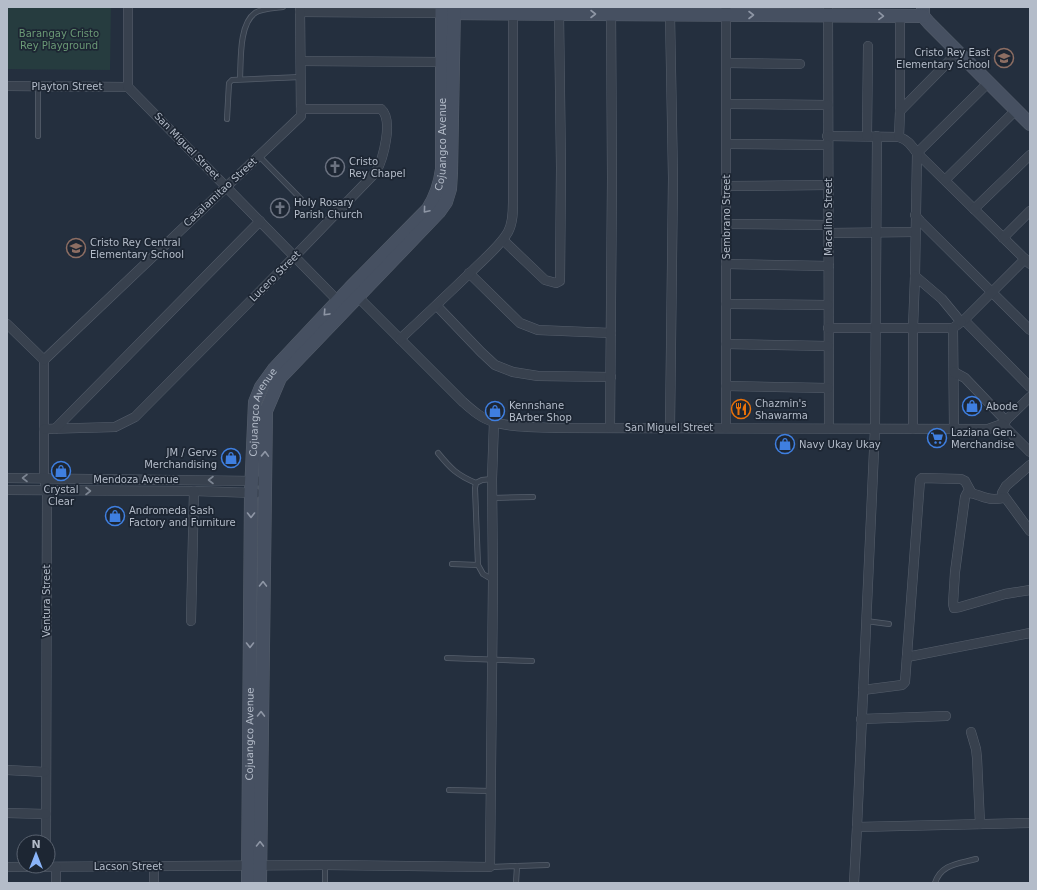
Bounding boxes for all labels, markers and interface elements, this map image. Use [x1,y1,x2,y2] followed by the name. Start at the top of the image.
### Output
[590,10,596,18] one-way arrow
[748,11,754,19] one-way arrow
[878,12,884,20] one-way arrow
[19,28,99,51] park label: Barangay Cristo Rey Playground
[896,47,990,70] place label: Cristo Rey East Elementary School
[993,47,1015,69] school or university icon: Cristo Rey East Elementary School
[32,81,102,92] street label: Playton Street
[432,98,448,192] street label: Cojuangco Avenue
[152,110,222,182] street label: San Miguel Street
[181,155,259,229] street label: Casalamitao Street
[324,156,346,178] church icon: Cristo Rey Chapel
[349,156,405,179] place label: Cristo Rey Chapel
[721,175,732,259] street label: Sembrano Street
[823,178,834,256] street label: Macalino Street
[269,197,291,219] church icon: Holy Rosary Parish Church
[294,197,363,220] place label: Holy Rosary Parish Church
[424,205,431,213] one-way arrow
[65,237,87,259] school or university icon: Cristo Rey Central Elementary School
[90,237,184,260] place label: Cristo Rey Central Elementary School
[247,248,303,304] street label: Lucero Street
[324,309,331,316] one-way arrow
[247,366,279,457] street label: Cojuangco Avenue
[961,395,983,417] shop icon: Abode
[730,398,752,420] restaurant icon: Chazmin's Shawarma
[755,398,808,421] place label: Chazmin's Shawarma
[484,400,506,422] shop icon: Kennshane BArber Shop
[509,400,572,423] place label: Kennshane BArber Shop
[986,401,1018,412] place label: Abode
[625,422,713,433] street label: San Miguel Street
[926,427,948,449] supermarket icon: Laziana Gen. Merchandise
[951,427,1016,450] place label: Laziana Gen. Merchandise
[774,433,796,455] shop icon: Navy Ukay Ukay
[799,439,881,450] place label: Navy Ukay Ukay
[144,447,217,470] place label: JM / Gervs Merchandising
[220,447,242,469] shop icon: JM / Gervs Merchandising
[261,451,269,457] one-way arrow
[50,460,72,482] shop icon: Crystal Clear
[22,474,28,482] one-way arrow
[93,474,179,485] street label: Mendoza Avenue
[208,476,214,484] one-way arrow
[43,484,79,507] place label: Crystal Clear
[85,487,91,495] one-way arrow
[104,505,126,527] shop icon: Andromeda Sash Factory and Furniture
[129,505,236,528] place label: Andromeda Sash Factory and Furniture
[247,512,255,518] one-way arrow
[41,565,52,637] street label: Ventura Street
[259,581,267,587] one-way arrow
[246,642,254,648] one-way arrow
[243,687,255,781] street label: Cojuangco Avenue
[257,711,265,717] one-way arrow
[16,834,56,874] north arrow
[31,838,41,851] text: N
[256,841,264,847] one-way arrow
[94,861,162,872] street label: Lacson Street

